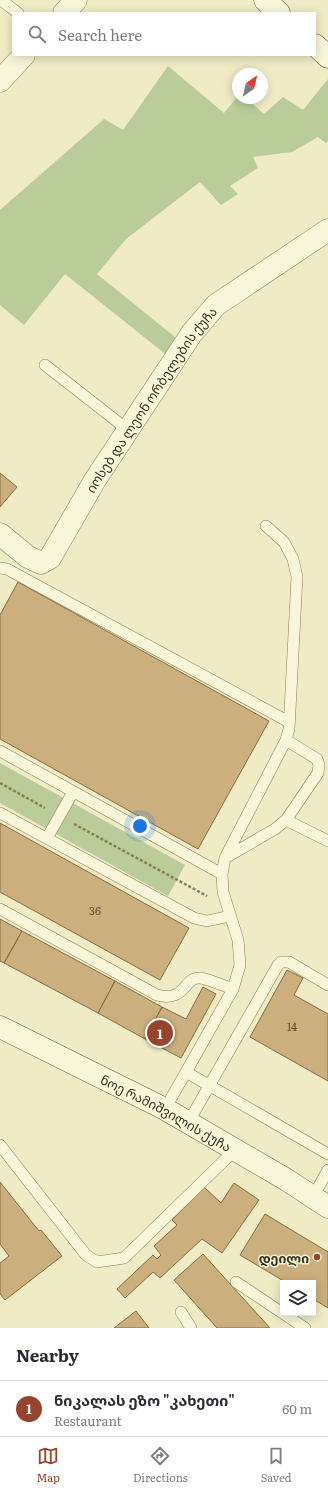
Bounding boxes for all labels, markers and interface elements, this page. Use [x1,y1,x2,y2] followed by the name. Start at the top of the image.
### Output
[12,12,316,56] search box
[26,23,48,45] icon: search
[58,23,142,46] text: Search here
[232,68,268,104] north arrow
[80,302,221,496] street label: იოსებ და ლეონ ორბელების ქუჩა
[130,816,150,836] your location
[89,902,101,918] house number: 36
[147,1018,173,1048] pin: 1
[287,1018,297,1034] house number: 14
[98,1069,235,1155] street label: ნოე რამიშვილის ქუჩა
[259,1248,309,1267] place label: დეილი
[312,1252,322,1262] marker: დეილი
[280,1280,316,1316] map controls
[280,1280,316,1316] button: layers
[16,1342,79,1367] text: Nearby
[54,1388,235,1411] text: ნიკალას ეზო "კახეთი"
[26,1399,32,1418] text: 1
[282,1399,312,1418] text: 60 m
[54,1411,122,1430] text: Restaurant
[36,1445,60,1485] tab: Map
[133,1445,188,1485] tab: Directions
[261,1445,291,1485] tab: Saved

